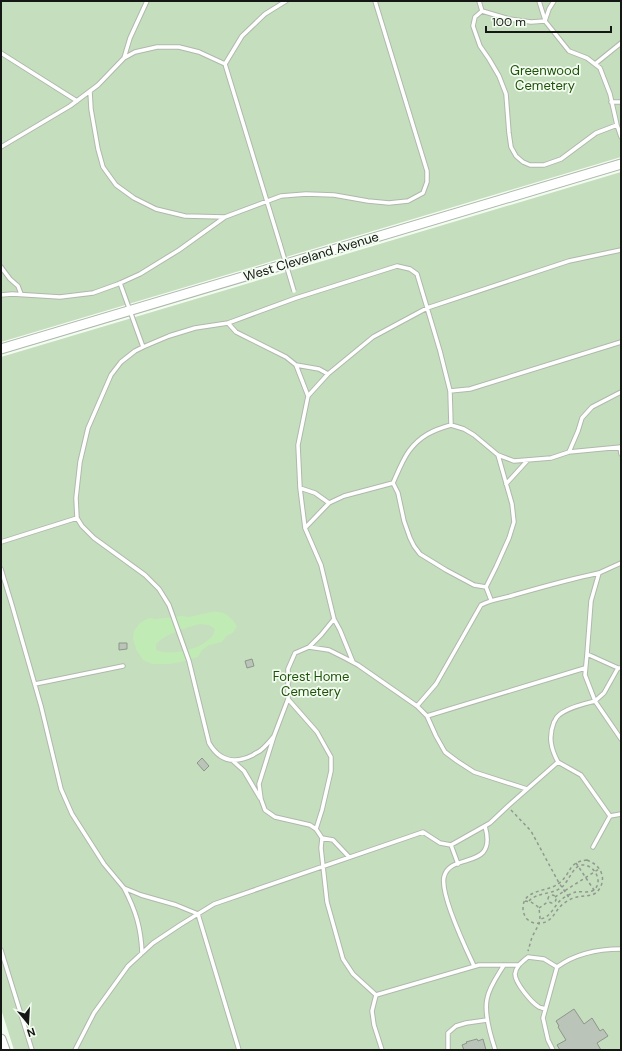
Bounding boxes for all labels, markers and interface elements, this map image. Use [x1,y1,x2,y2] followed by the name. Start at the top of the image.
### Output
[486,8,611,34] scale bar
[492,14,526,30] text: 100 m
[510,62,580,94] park label: Greenwood Cemetery
[241,228,381,285] street label: West Cleveland Avenue
[273,668,349,700] park label: Forest Home Cemetery
[8,1003,48,1043] north arrow
[25,1025,37,1040] text: N

